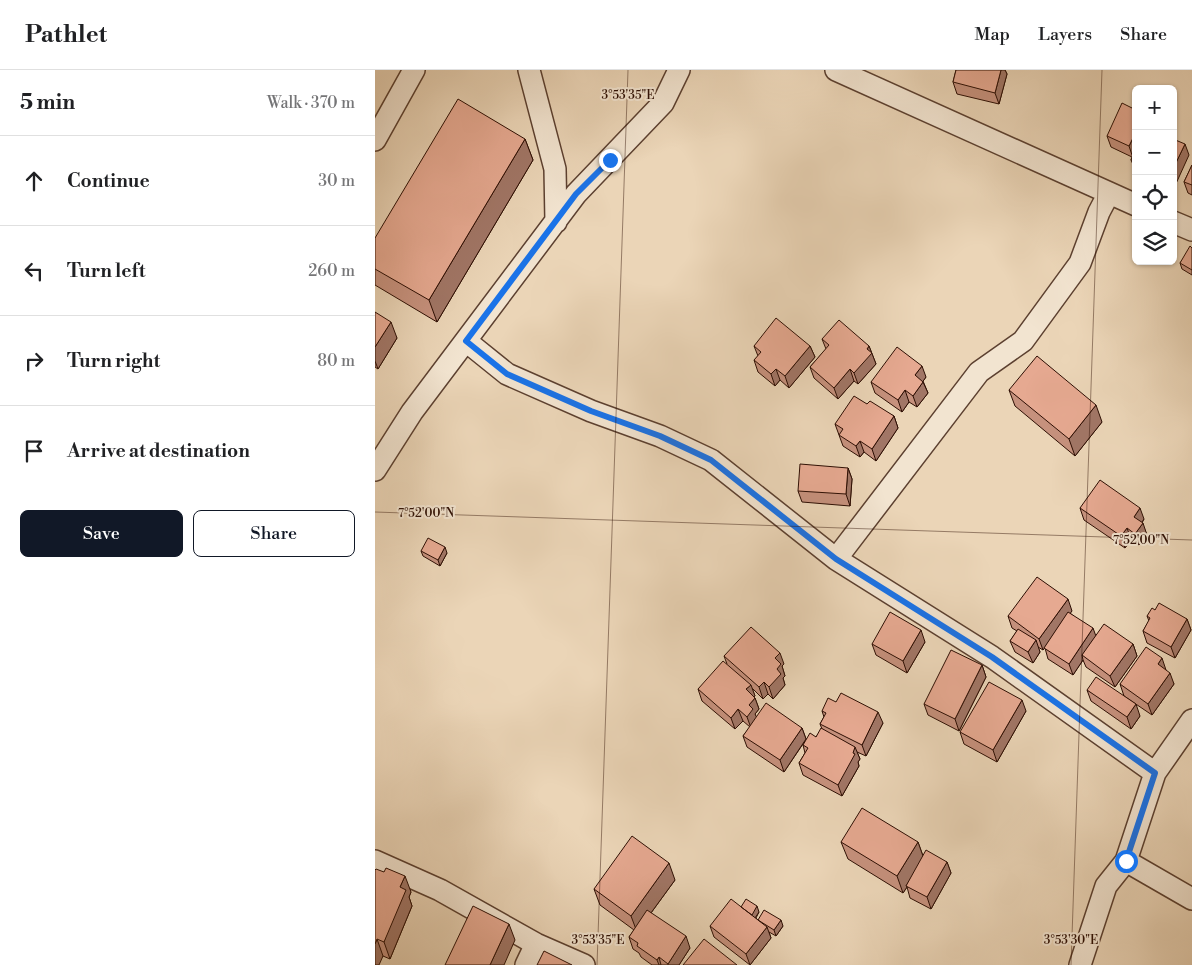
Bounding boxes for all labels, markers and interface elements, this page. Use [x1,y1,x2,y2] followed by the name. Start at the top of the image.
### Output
[25,20,107,50] text: Pathlet
[975,23,1010,46] text: Map
[1038,23,1092,46] text: Layers
[1120,23,1167,46] text: Share
[1132,85,1177,265] map controls
[1132,85,1177,130] button: +
[601,88,655,103] text: 3°53'35"E
[20,90,75,116] text: 5 min
[267,93,355,113] text: Walk · 370 m
[1132,130,1177,175] button: −
[599,149,622,172] route end
[20,167,48,195] icon: ahead
[67,169,150,193] text: Continue
[318,171,355,191] text: 30 m
[1132,175,1177,220] button: locate
[1132,220,1177,265] button: layers
[20,257,48,285] icon: left
[67,259,146,283] text: Turn left
[308,261,355,281] text: 260 m
[20,347,48,375] icon: right
[67,349,160,373] text: Turn right
[317,351,355,371] text: 80 m
[20,437,48,465] icon: arrive
[67,439,250,463] text: Arrive at destination
[398,506,454,521] text: 7°52'00"N
[20,510,183,557] button: Save
[193,510,355,557] button: Share
[1113,533,1169,548] text: 7°52'00"N
[1115,850,1138,873] route start
[571,933,625,948] text: 3°53'35"E
[1044,933,1098,948] text: 3°53'30"E

